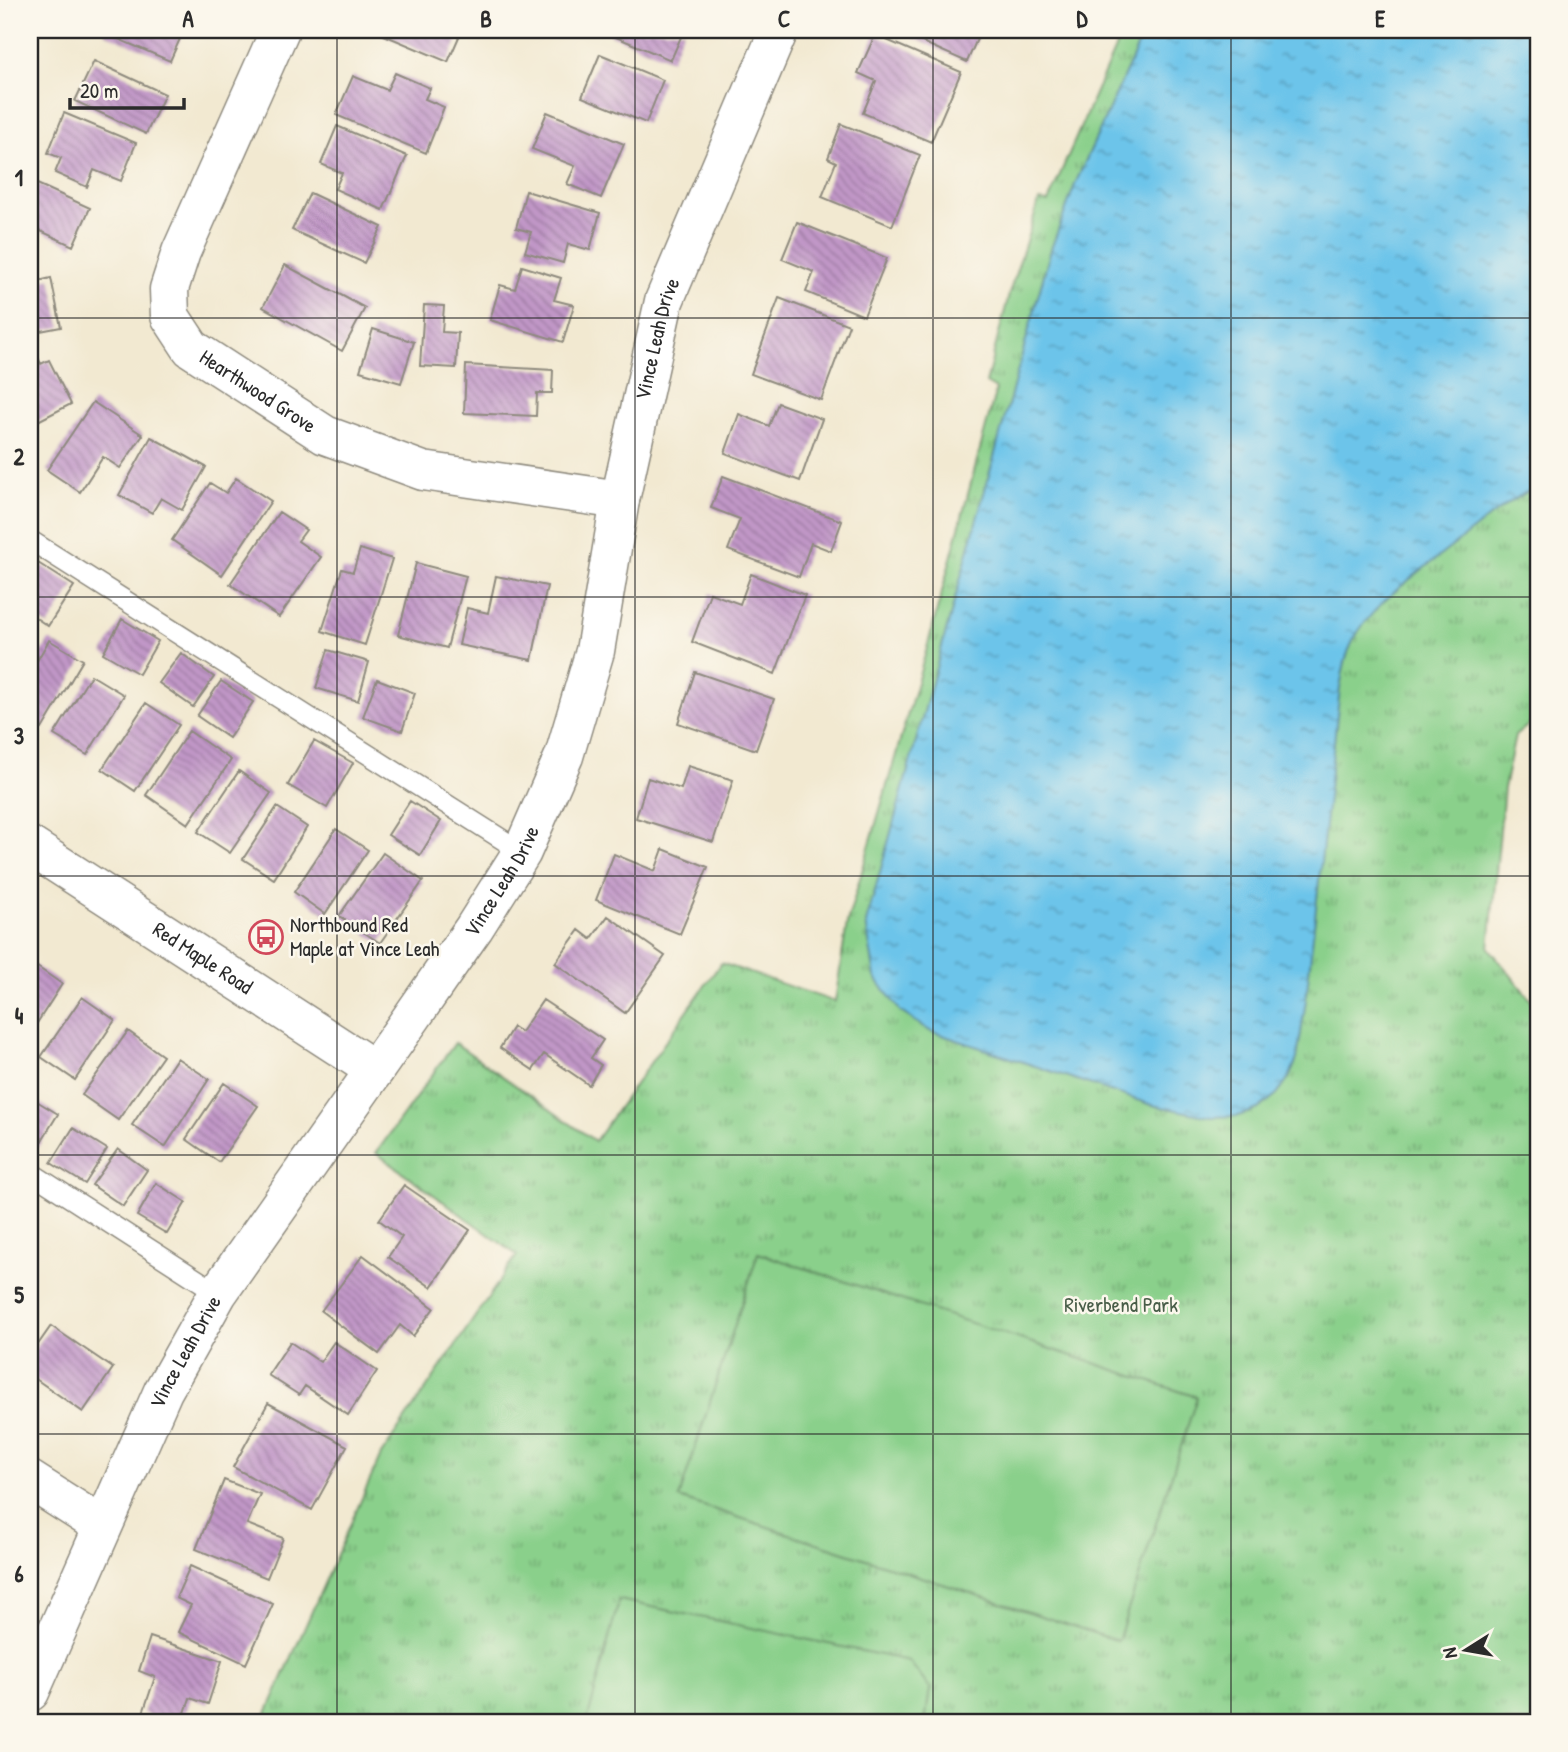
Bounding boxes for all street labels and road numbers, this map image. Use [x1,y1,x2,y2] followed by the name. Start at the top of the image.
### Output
[628,273,686,402] street label: Vince Leah Drive
[194,342,322,440] street label: Hearthwood Grove
[457,821,546,942] street label: Vince Leah Drive
[147,915,259,1001] street label: Red Maple Road
[142,1290,228,1413] street label: Vince Leah Drive

